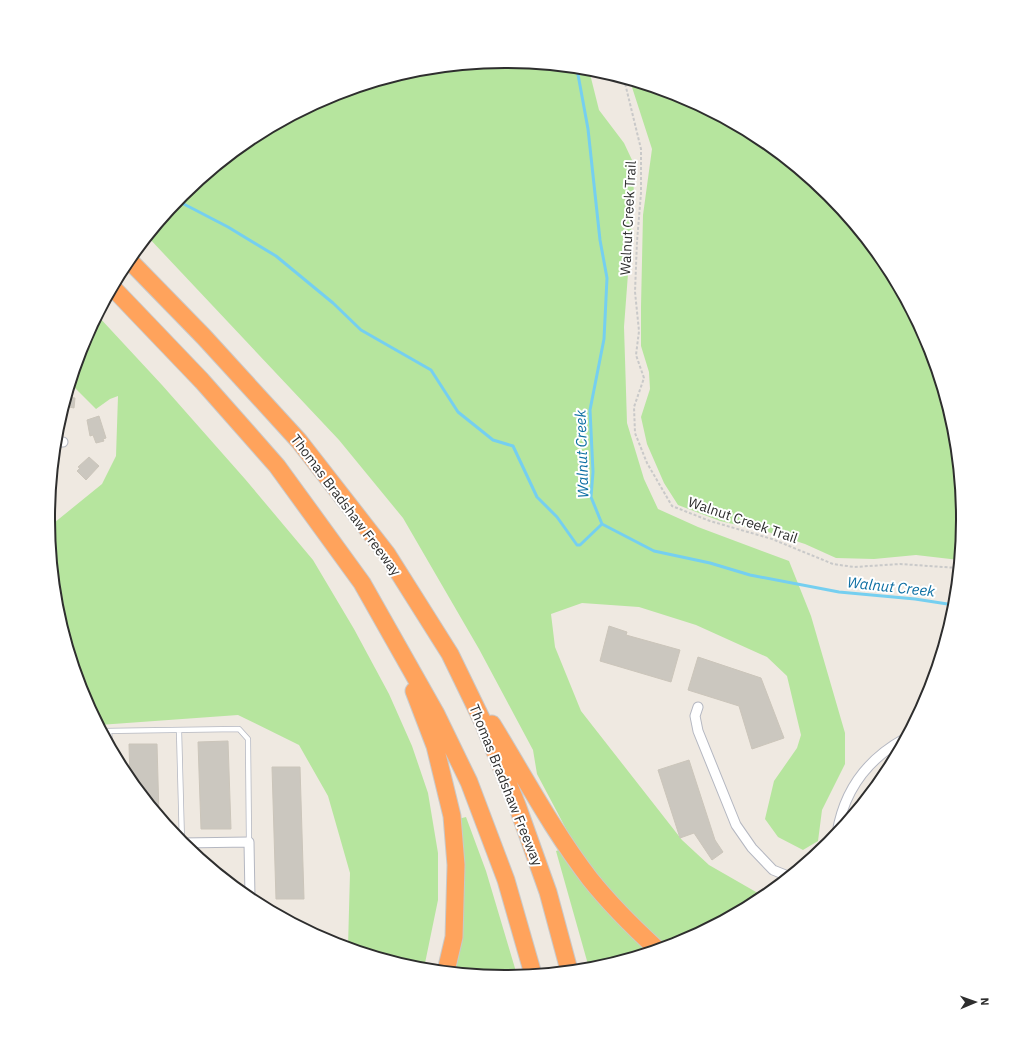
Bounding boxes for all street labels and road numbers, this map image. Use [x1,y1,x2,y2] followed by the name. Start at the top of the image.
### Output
[616,160,640,276] street label: Walnut Creek Trail
[287,431,405,579] street label: Thomas Bradshaw Freeway
[686,493,800,547] street label: Walnut Creek Trail
[465,702,547,868] street label: Thomas Bradshaw Freeway

